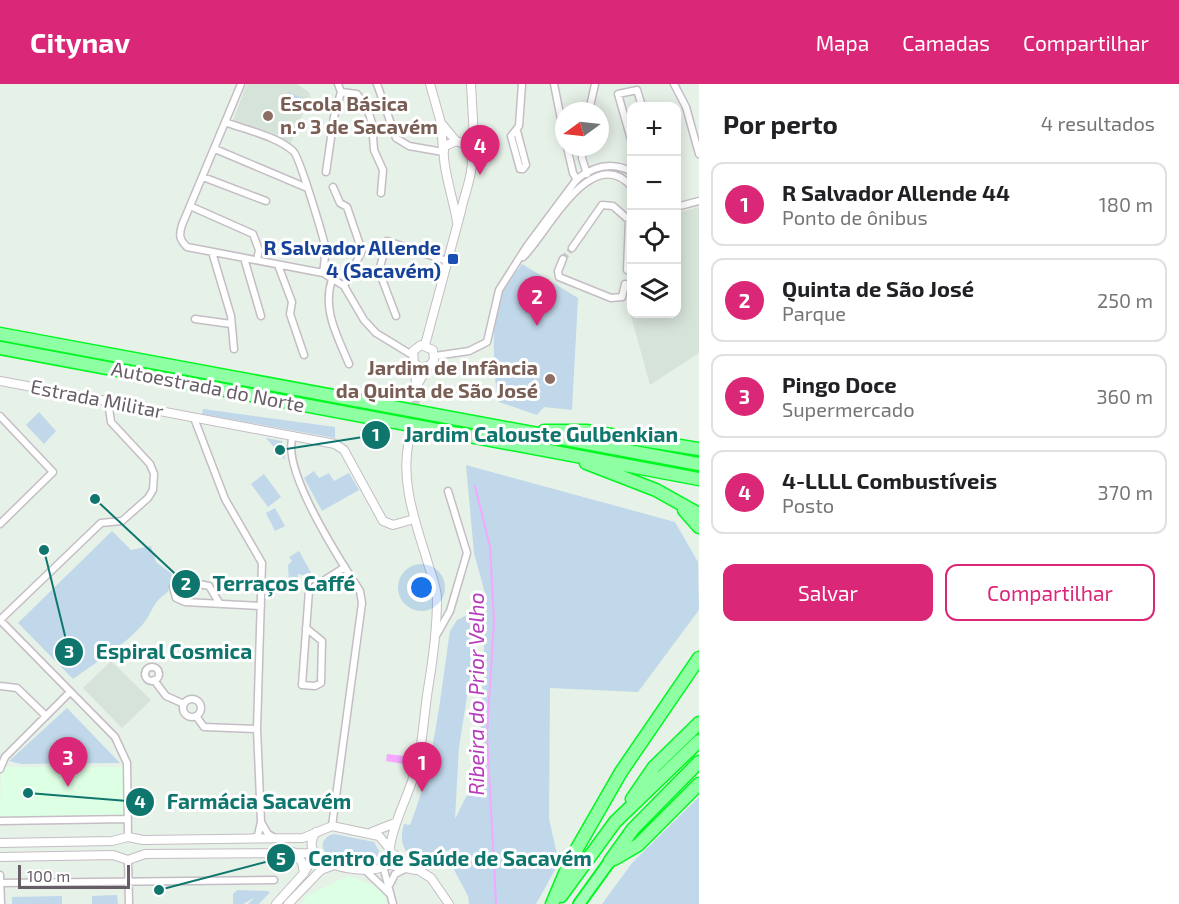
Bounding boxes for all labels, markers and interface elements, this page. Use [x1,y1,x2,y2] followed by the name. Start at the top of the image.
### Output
[30,25,130,59] text: Citynav
[816,30,869,55] text: Mapa
[902,30,990,55] text: Camadas
[1023,30,1149,55] text: Compartilhar
[280,91,438,138] place label: Escola Básica n.º 3 de Sacavém
[555,102,609,156] north arrow
[627,102,681,318] map controls
[627,102,681,156] button: +
[723,108,838,139] text: Por perto
[261,109,275,123] marker: Escola Básica n.º 3 de Sacavém
[1041,111,1155,135] text: 4 resultados
[460,126,500,175] pin: 4
[627,156,681,210] button: −
[782,179,1010,205] text: R Salvador Allende 44
[740,192,749,216] text: 1
[1099,192,1153,216] text: 180 m
[782,205,928,229] text: Ponto de ônibus
[627,210,681,264] button: locate
[264,235,441,282] place label: R Salvador Allende 4 (Sacavém)
[446,252,460,266] marker: R Salvador Allende 4 (Sacavém)
[627,264,681,318] button: layers
[782,275,974,301] text: Quinta de São José
[518,276,556,326] pin: 2
[739,288,750,312] text: 2
[1097,288,1153,312] text: 250 m
[782,301,846,325] text: Parque
[336,355,538,403] place label: Jardim de Infância da Quinta de São José
[110,356,307,417] street label: Autoestrada do Norte
[782,371,897,397] text: Pingo Doce
[543,372,557,386] marker: Jardim de Infância da Quinta de São José
[29,373,166,423] street label: Estrada Militar
[739,384,750,408] text: 3
[1096,384,1153,408] text: 360 m
[782,397,915,421] text: Supermercado
[361,415,690,454] callout: Jardim Calouste Gulbenkian
[404,421,678,446] text: Jardim Calouste Gulbenkian
[372,423,380,445] text: 1
[782,467,997,493] text: 4-LLLL Combustíveis
[738,480,751,504] text: 4
[1098,480,1153,504] text: 370 m
[782,493,834,517] text: Posto
[171,564,367,603] callout: Terraços Caffé
[723,564,933,621] button: Salvar
[945,564,1155,621] button: Compartilhar
[213,570,356,597] text: Terraços Caffé
[181,572,191,594] text: 2
[407,573,436,602] your location
[463,592,488,796] water label: Ribeira do Prior Velho
[54,632,265,671] callout: Espiral Cosmica
[96,638,252,663] text: Espiral Cosmica
[64,640,74,662] text: 3
[48,738,88,787] pin: 3
[402,742,442,792] pin: 1
[125,783,363,822] callout: Farmácia Sacavém
[167,788,351,813] text: Farmácia Sacavém
[134,790,146,812] text: 4
[266,839,604,878] callout: Centro de Saúde de Sacavém
[308,845,592,870] text: Centro de Saúde de Sacavém
[276,847,286,869] text: 5
[18,862,130,890] scale bar
[27,866,70,885] text: 100 m

